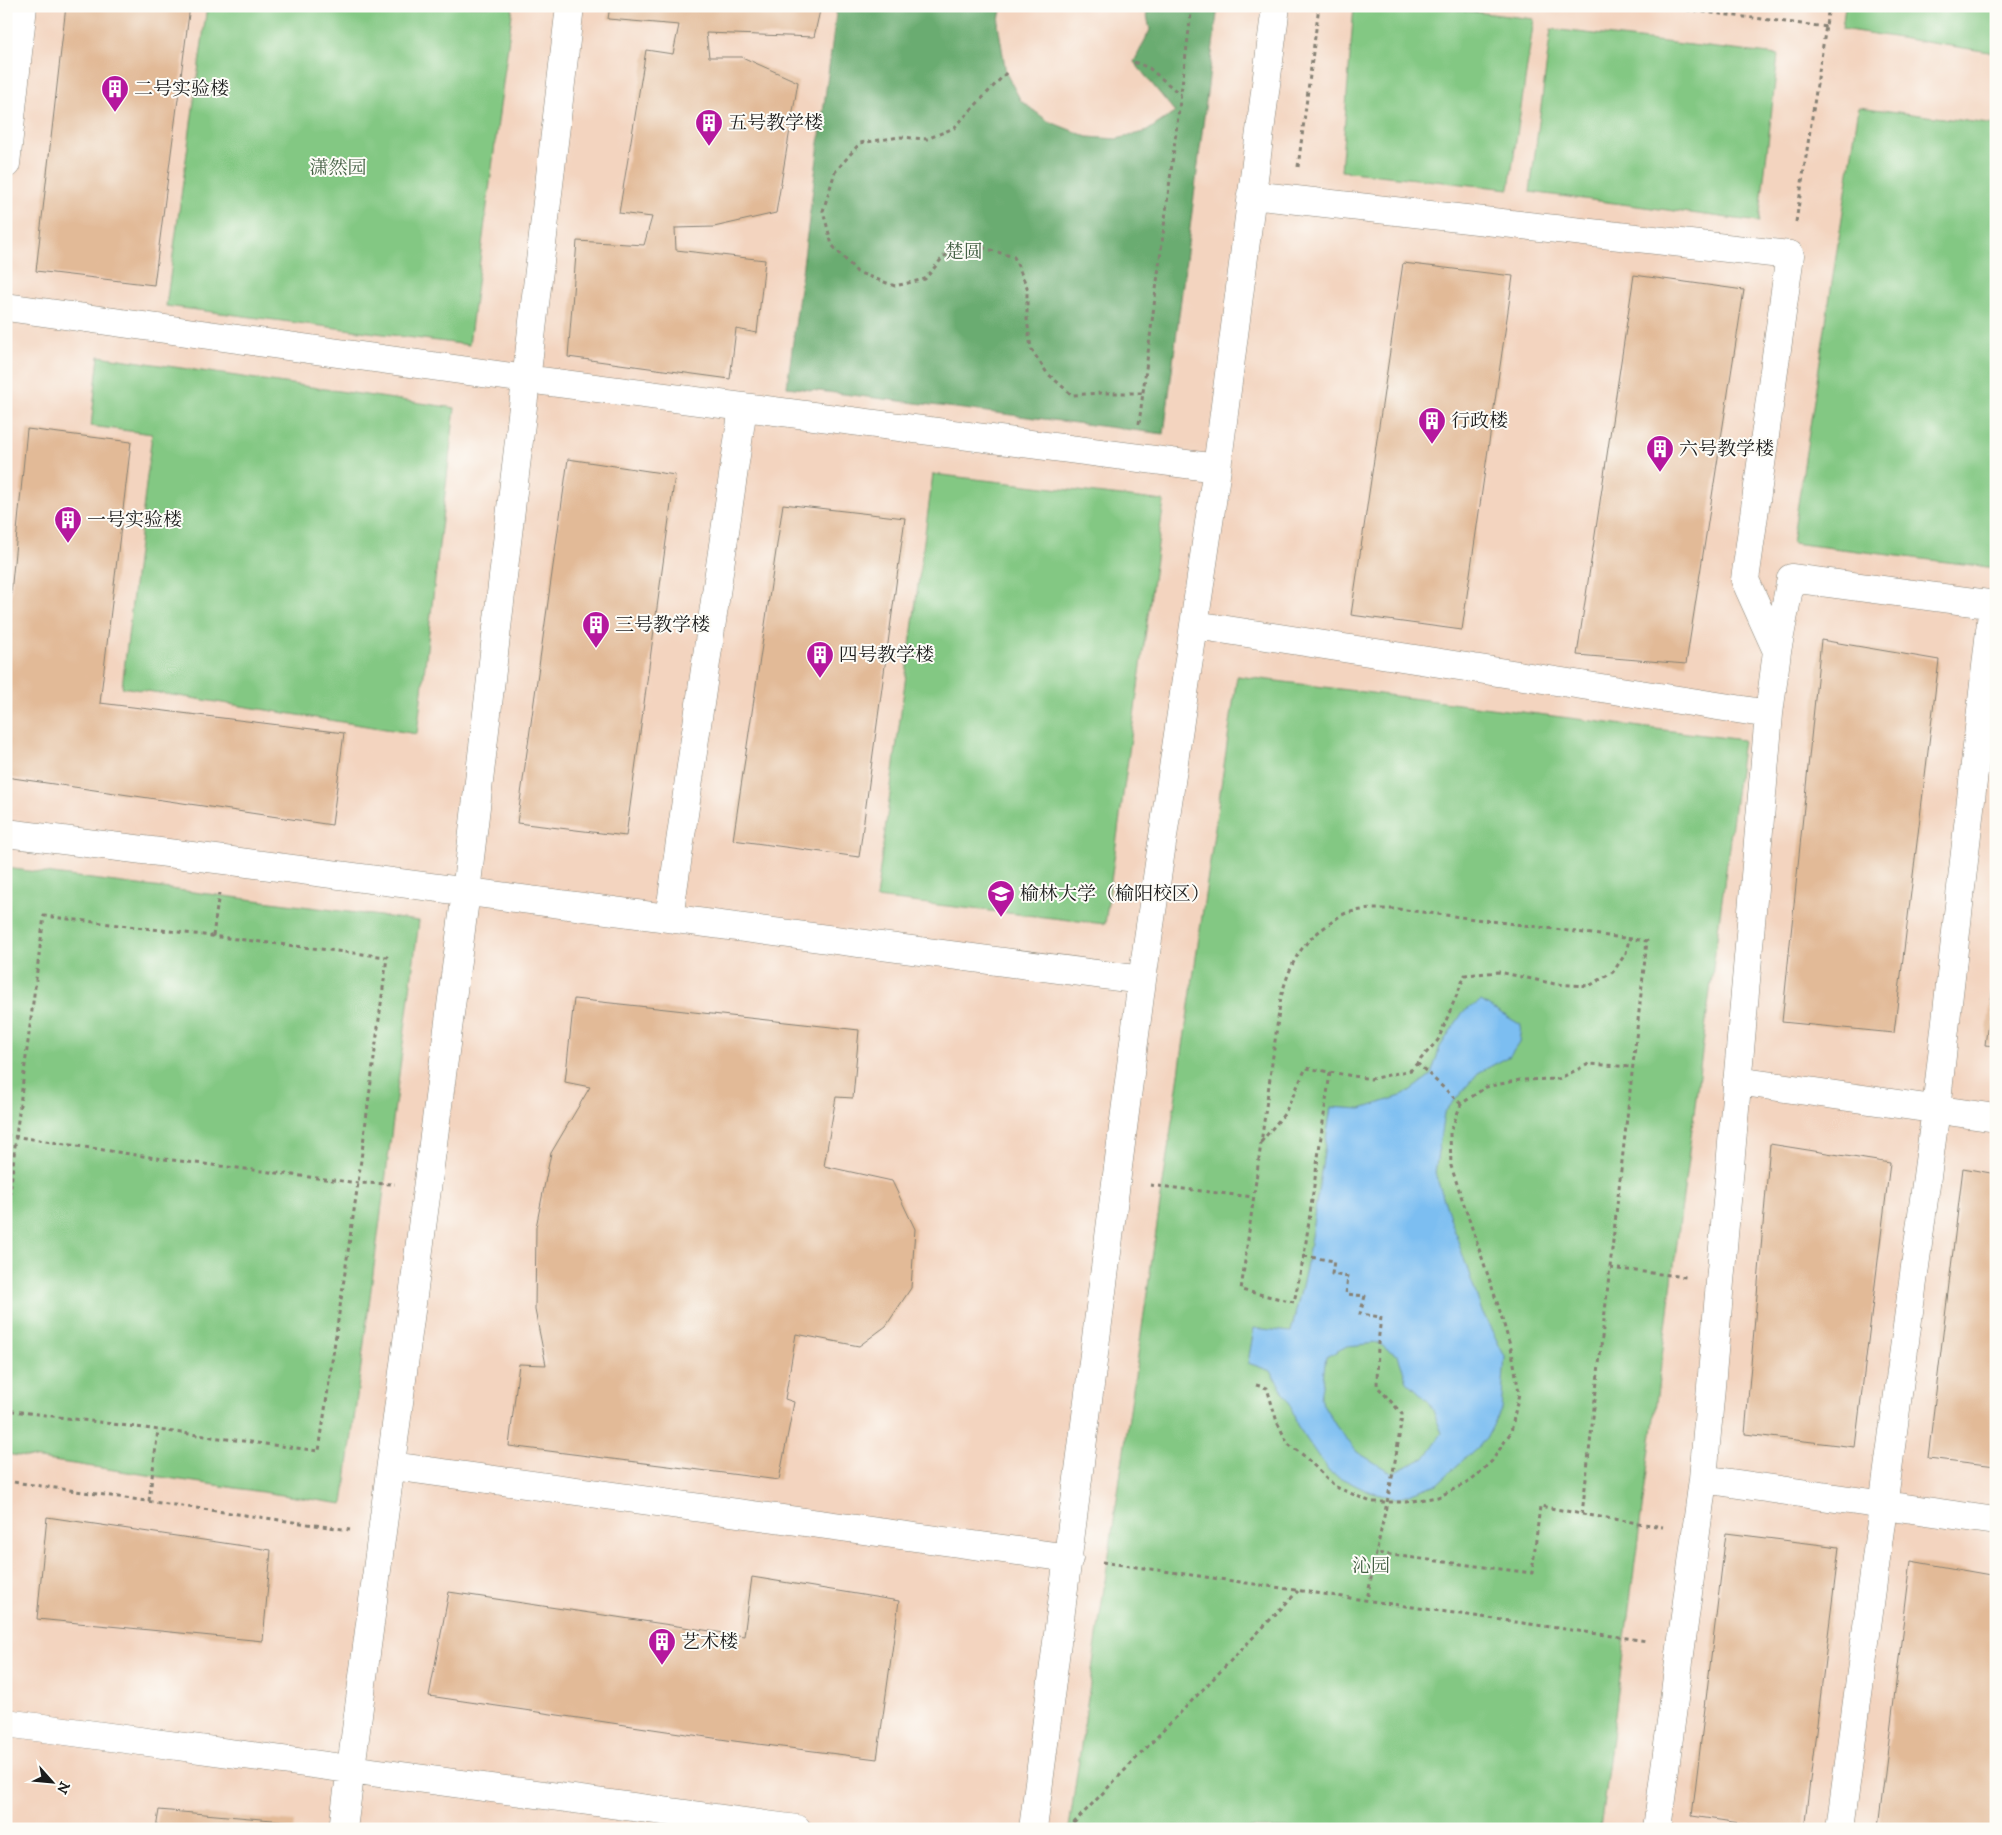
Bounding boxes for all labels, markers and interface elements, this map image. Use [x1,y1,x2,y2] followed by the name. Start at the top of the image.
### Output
[100,74,130,113] building icon: 二号实验楼
[134,78,229,101] place label: 二号实验楼
[694,108,724,147] building icon: 五号教学楼
[728,112,823,135] place label: 五号教学楼
[309,157,367,180] park label: 潇然园
[945,241,983,264] park label: 楚圆
[1417,406,1447,445] building icon: 行政楼
[1451,410,1508,433] place label: 行政楼
[1645,434,1675,473] building icon: 六号教学楼
[1679,438,1774,461] place label: 六号教学楼
[53,505,83,544] building icon: 一号实验楼
[87,509,182,532] place label: 一号实验楼
[581,610,611,649] building icon: 三号教学楼
[615,614,710,637] place label: 三号教学楼
[805,640,835,679] building icon: 四号教学楼
[839,644,934,667] place label: 四号教学楼
[986,879,1016,918] school or university icon: 榆林大学（榆阳校区）
[1020,883,1210,906] place label: 榆林大学（榆阳校区）
[1352,1555,1390,1578] park label: 沁园
[647,1627,677,1666] building icon: 艺术楼
[681,1631,738,1654] place label: 艺术楼
[28,1758,78,1808] north arrow
[52,1778,73,1797] text: N

